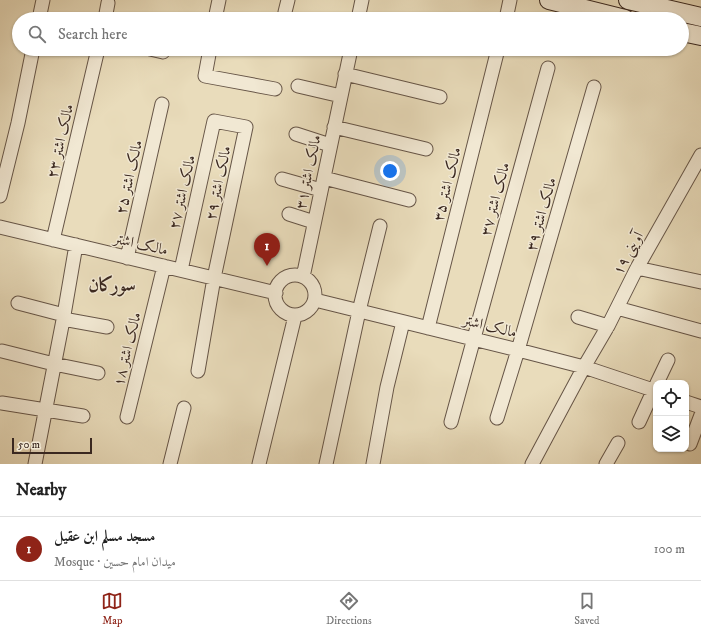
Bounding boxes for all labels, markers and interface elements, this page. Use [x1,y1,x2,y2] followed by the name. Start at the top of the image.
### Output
[12,12,689,56] search box
[26,23,48,45] icon: search
[58,25,127,44] text: Search here
[43,102,78,180] street label: مالک اشتر ۲۳
[291,133,326,211] street label: مالک اشتر ۳۱
[112,138,147,216] street label: مالک اشتر ۲۵
[201,144,236,222] street label: مالک اشتر ۲۹
[429,145,466,223] street label: مالک اشتر ۳۵
[165,153,200,231] street label: مالک اشتر ۲۷
[477,160,514,238] street label: مالک اشتر ۳۷
[380,161,400,181] your location
[522,175,561,253] street label: مالک اشتر ۳۹
[609,227,649,278] street label: آوینی ۱۹
[110,229,170,260] street label: مالک اشتر
[254,233,280,266] pin: 1
[88,274,136,297] district label: سورکان
[109,310,146,388] street label: مالک اشتر ۱۸
[459,310,519,342] street label: مالک اشتر
[653,380,689,452] map controls
[653,380,689,416] button: locate
[653,416,689,452] button: layers
[12,436,92,455] scale bar
[18,438,40,452] text: 50 m
[16,479,66,501] text: Nearby
[54,527,155,546] text: مسجد مسلم ابن عقیل
[27,541,31,557] text: 1
[654,541,685,557] text: 100 m
[54,554,176,570] text: Mosque · میدان امام حسین
[101,590,123,628] tab: Map
[326,590,372,628] tab: Directions
[574,590,600,628] tab: Saved

